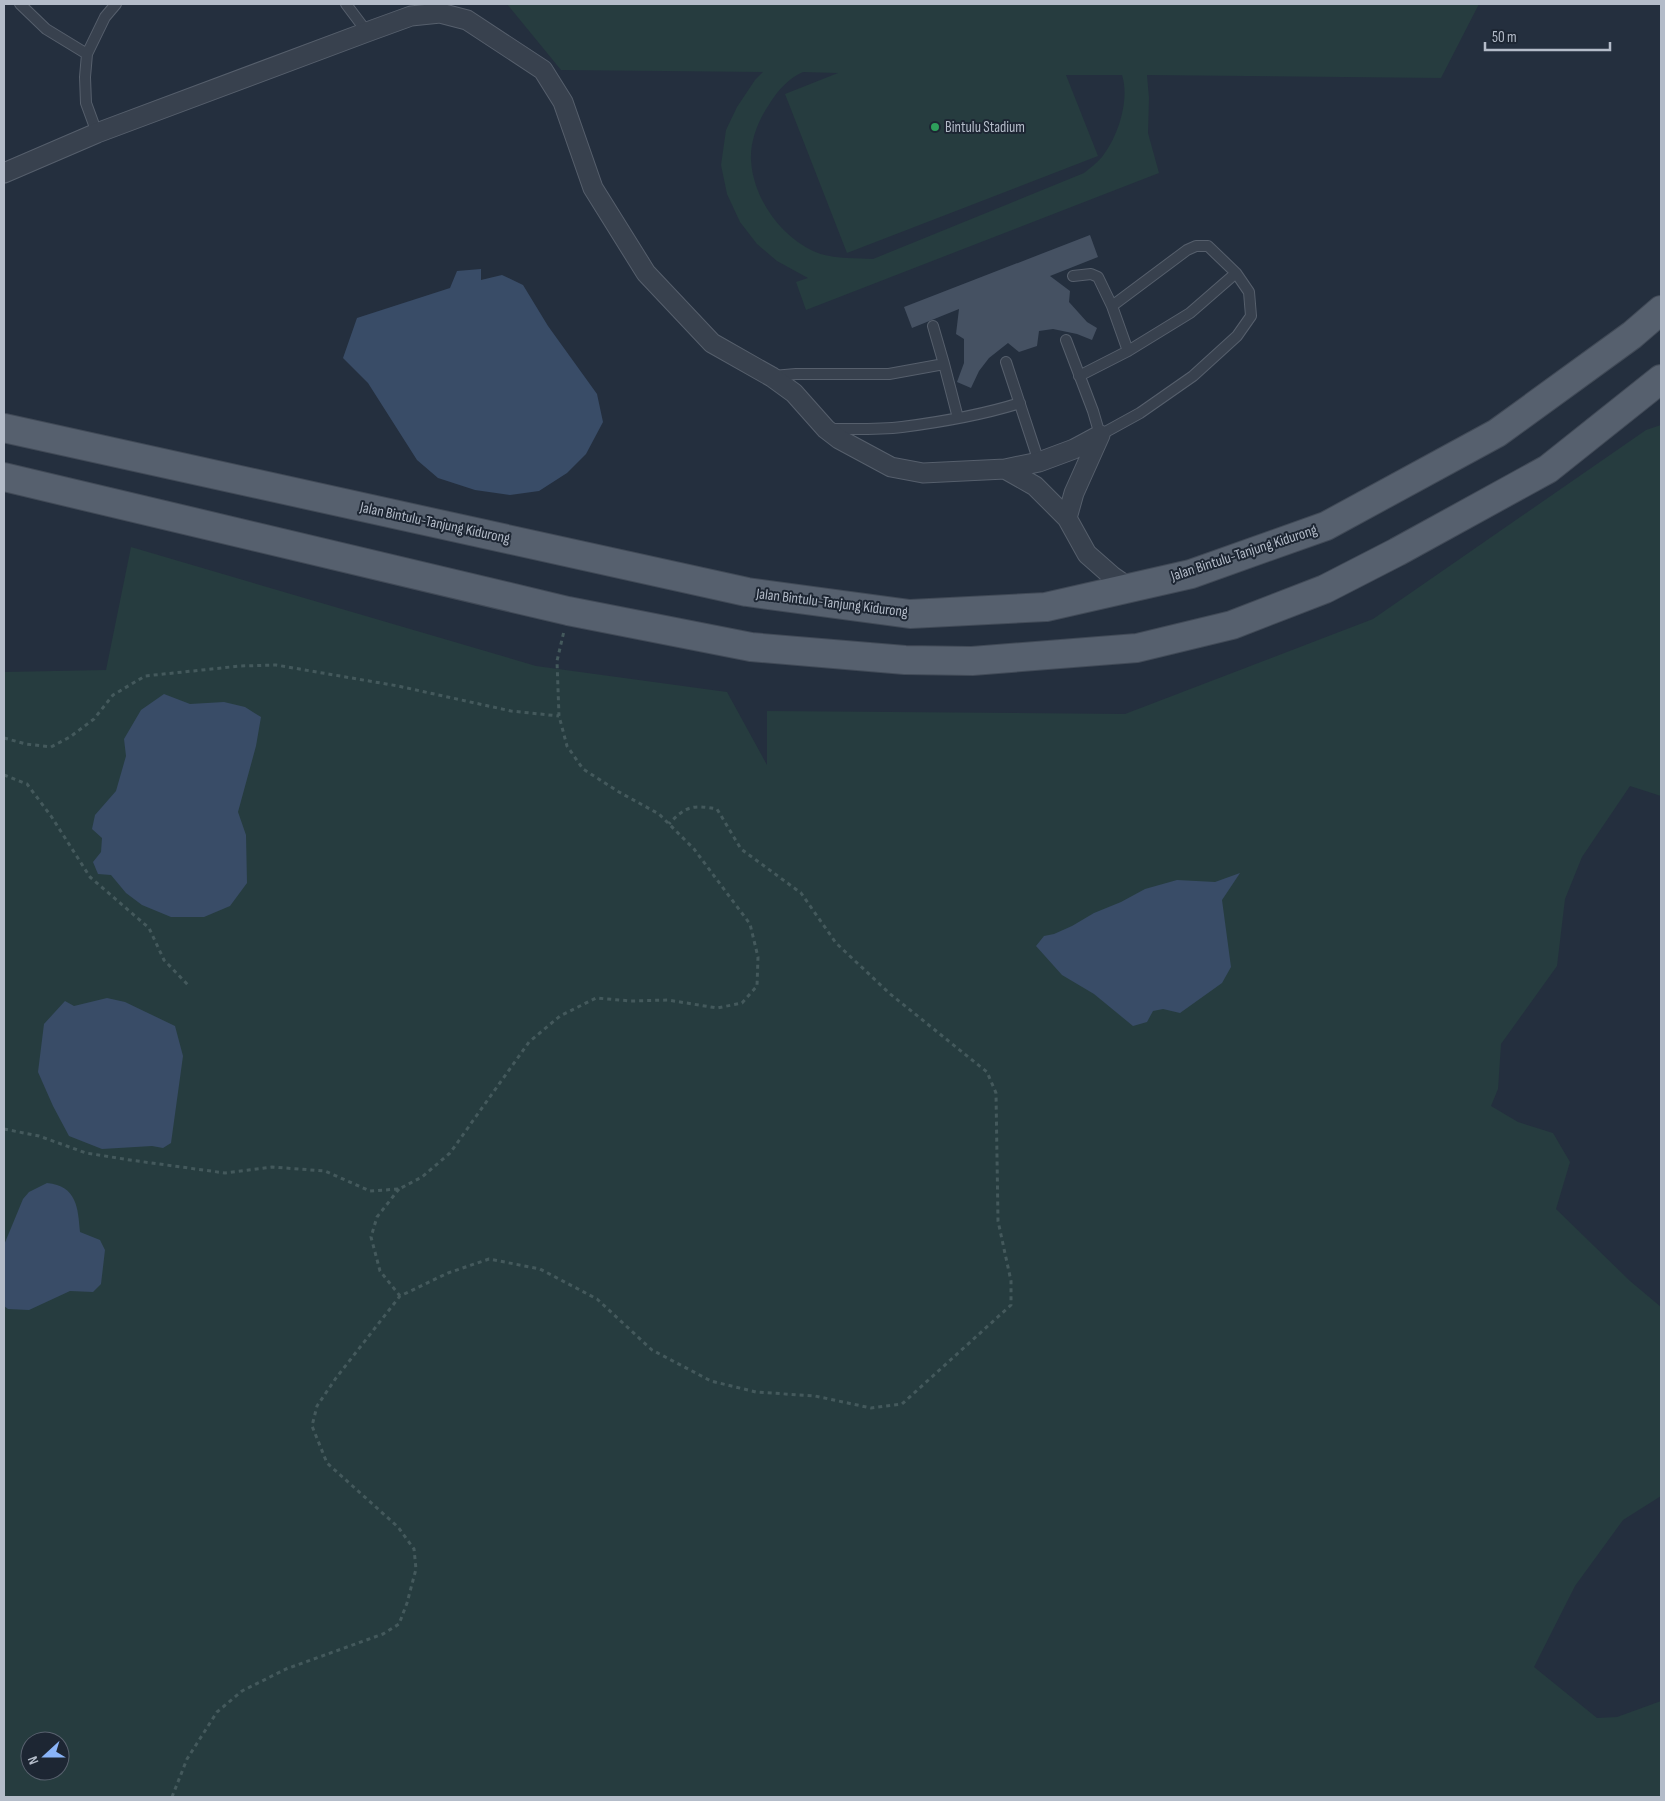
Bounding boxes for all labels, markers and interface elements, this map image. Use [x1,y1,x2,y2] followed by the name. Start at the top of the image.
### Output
[1485,20,1610,52] scale bar
[1492,28,1517,47] text: 50 m
[945,118,1025,137] place label: Bintulu Stadium
[929,121,941,133] marker: Bintulu Stadium
[357,498,512,548] street label: Jalan Bintulu-Tanjung Kidurong
[1167,520,1320,586] street label: Jalan Bintulu-Tanjung Kidurong
[754,584,909,622] street label: Jalan Bintulu-Tanjung Kidurong
[20,1731,70,1781] north arrow
[24,1754,43,1767] text: N

